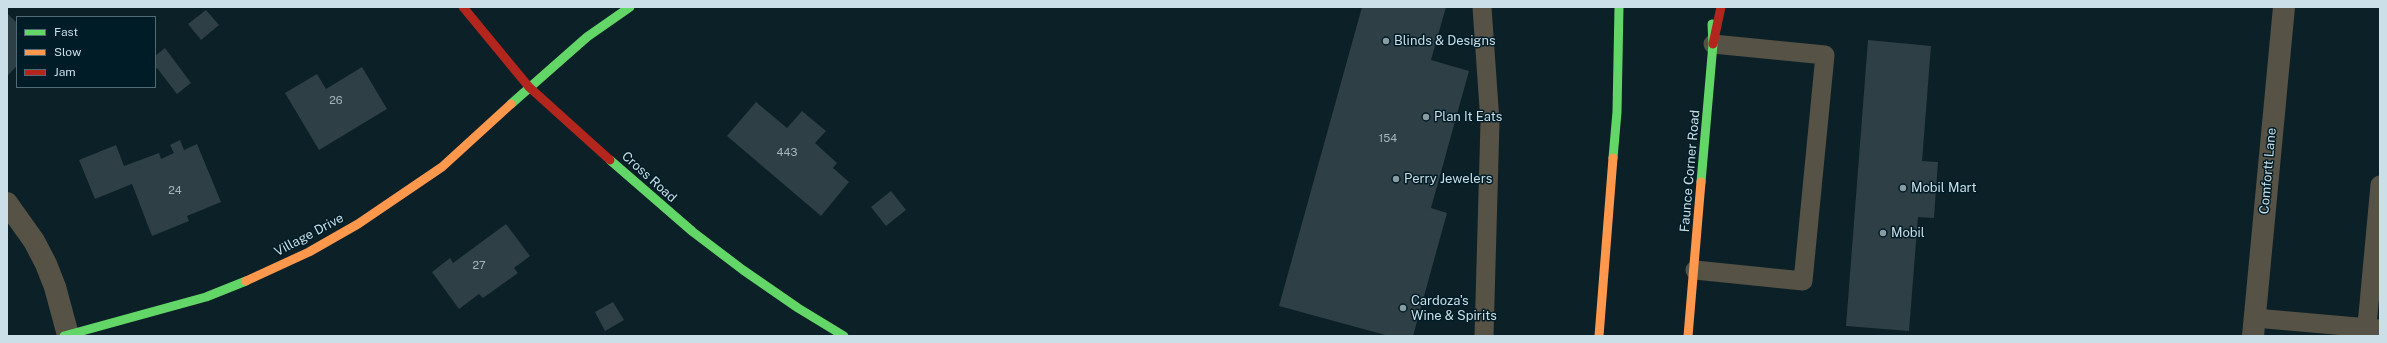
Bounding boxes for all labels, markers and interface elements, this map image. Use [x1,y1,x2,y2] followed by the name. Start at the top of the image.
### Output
[16,16,156,88] legend
[54,25,78,39] text: Fast
[1394,33,1495,49] place label: Blinds & Designs
[1381,36,1391,46] marker: Blinds & Designs
[54,45,81,59] text: Slow
[54,65,76,79] text: Jam
[329,94,343,108] house number: 26
[1434,109,1502,125] place label: Plan It Eats
[1677,109,1703,233] street label: Faunce Corner Road
[1421,112,1431,122] marker: Plan It Eats
[2256,127,2280,215] street label: Comfortt Lane
[1379,132,1397,146] house number: 154
[777,146,797,160] house number: 443
[618,148,680,206] street label: Cross Road
[1404,171,1492,187] place label: Perry Jewelers
[1391,174,1401,184] marker: Perry Jewelers
[1911,180,1977,196] place label: Mobil Mart
[1898,183,1908,193] marker: Mobil Mart
[168,184,182,198] house number: 24
[272,210,346,260] street label: Village Drive
[1891,225,1925,241] place label: Mobil
[1878,228,1888,238] marker: Mobil
[472,259,486,273] house number: 27
[1411,293,1497,324] place label: Cardoza's Wine & Spirits
[1398,303,1408,313] marker: Cardoza's Wine & Spirits

